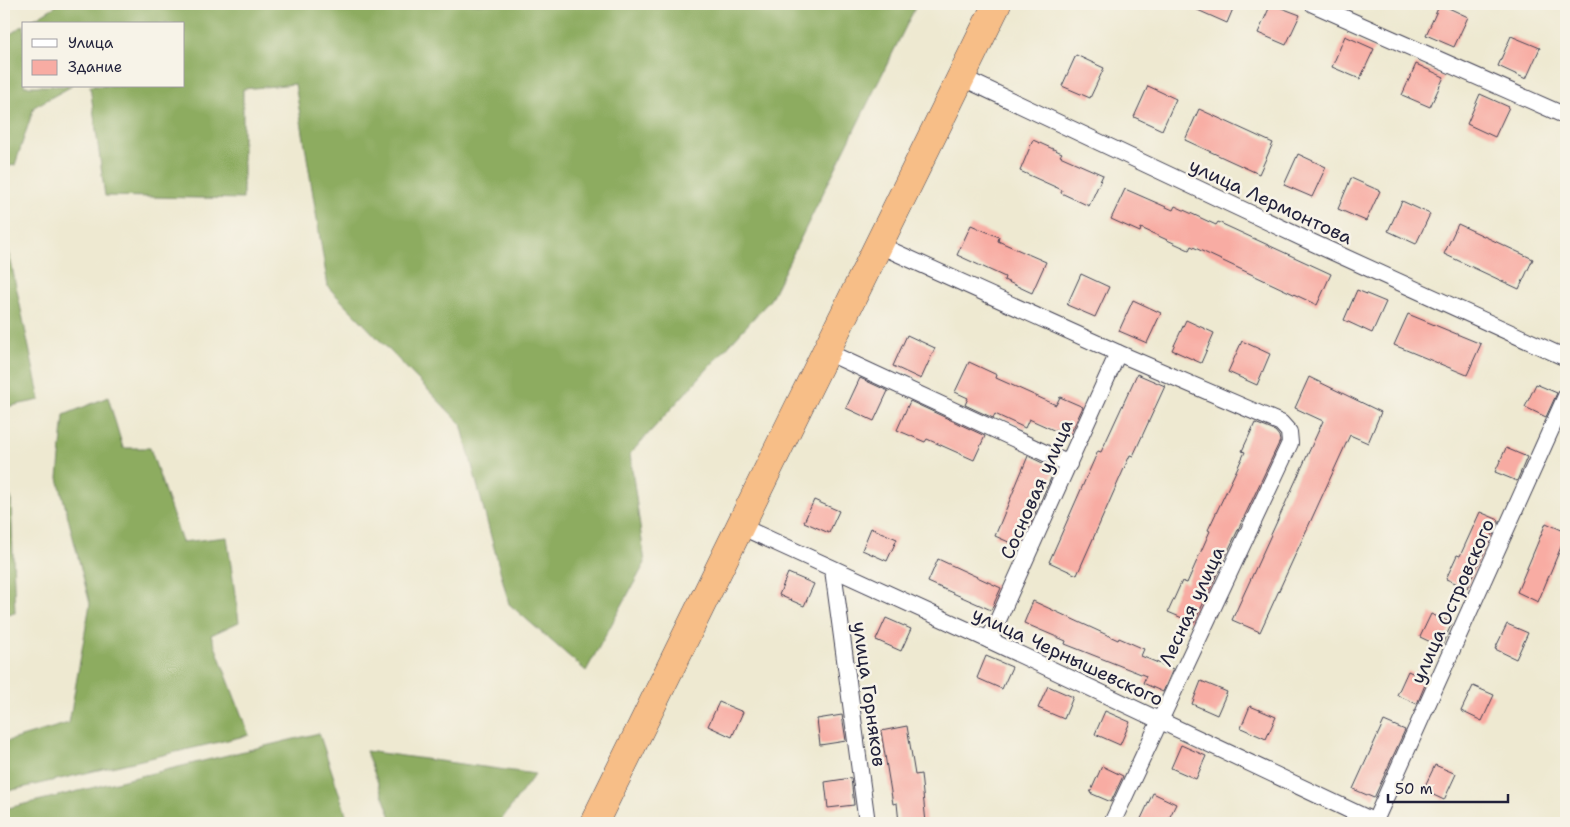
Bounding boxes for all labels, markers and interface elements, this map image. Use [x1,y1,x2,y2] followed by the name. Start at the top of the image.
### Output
[22,22,185,88] legend
[68,33,114,53] text: Улица
[68,57,122,77] text: Здание
[1185,153,1357,250] street label: улица Лермонтова
[994,415,1079,563] street label: Сосновая улица
[1405,515,1500,688] street label: улица Островского
[1153,542,1230,670] street label: Лесная улица
[968,601,1167,712] street label: улица Чернышевского
[847,620,892,768] street label: улица Горняков
[1388,772,1508,804] scale bar
[1395,779,1433,799] text: 50 m

